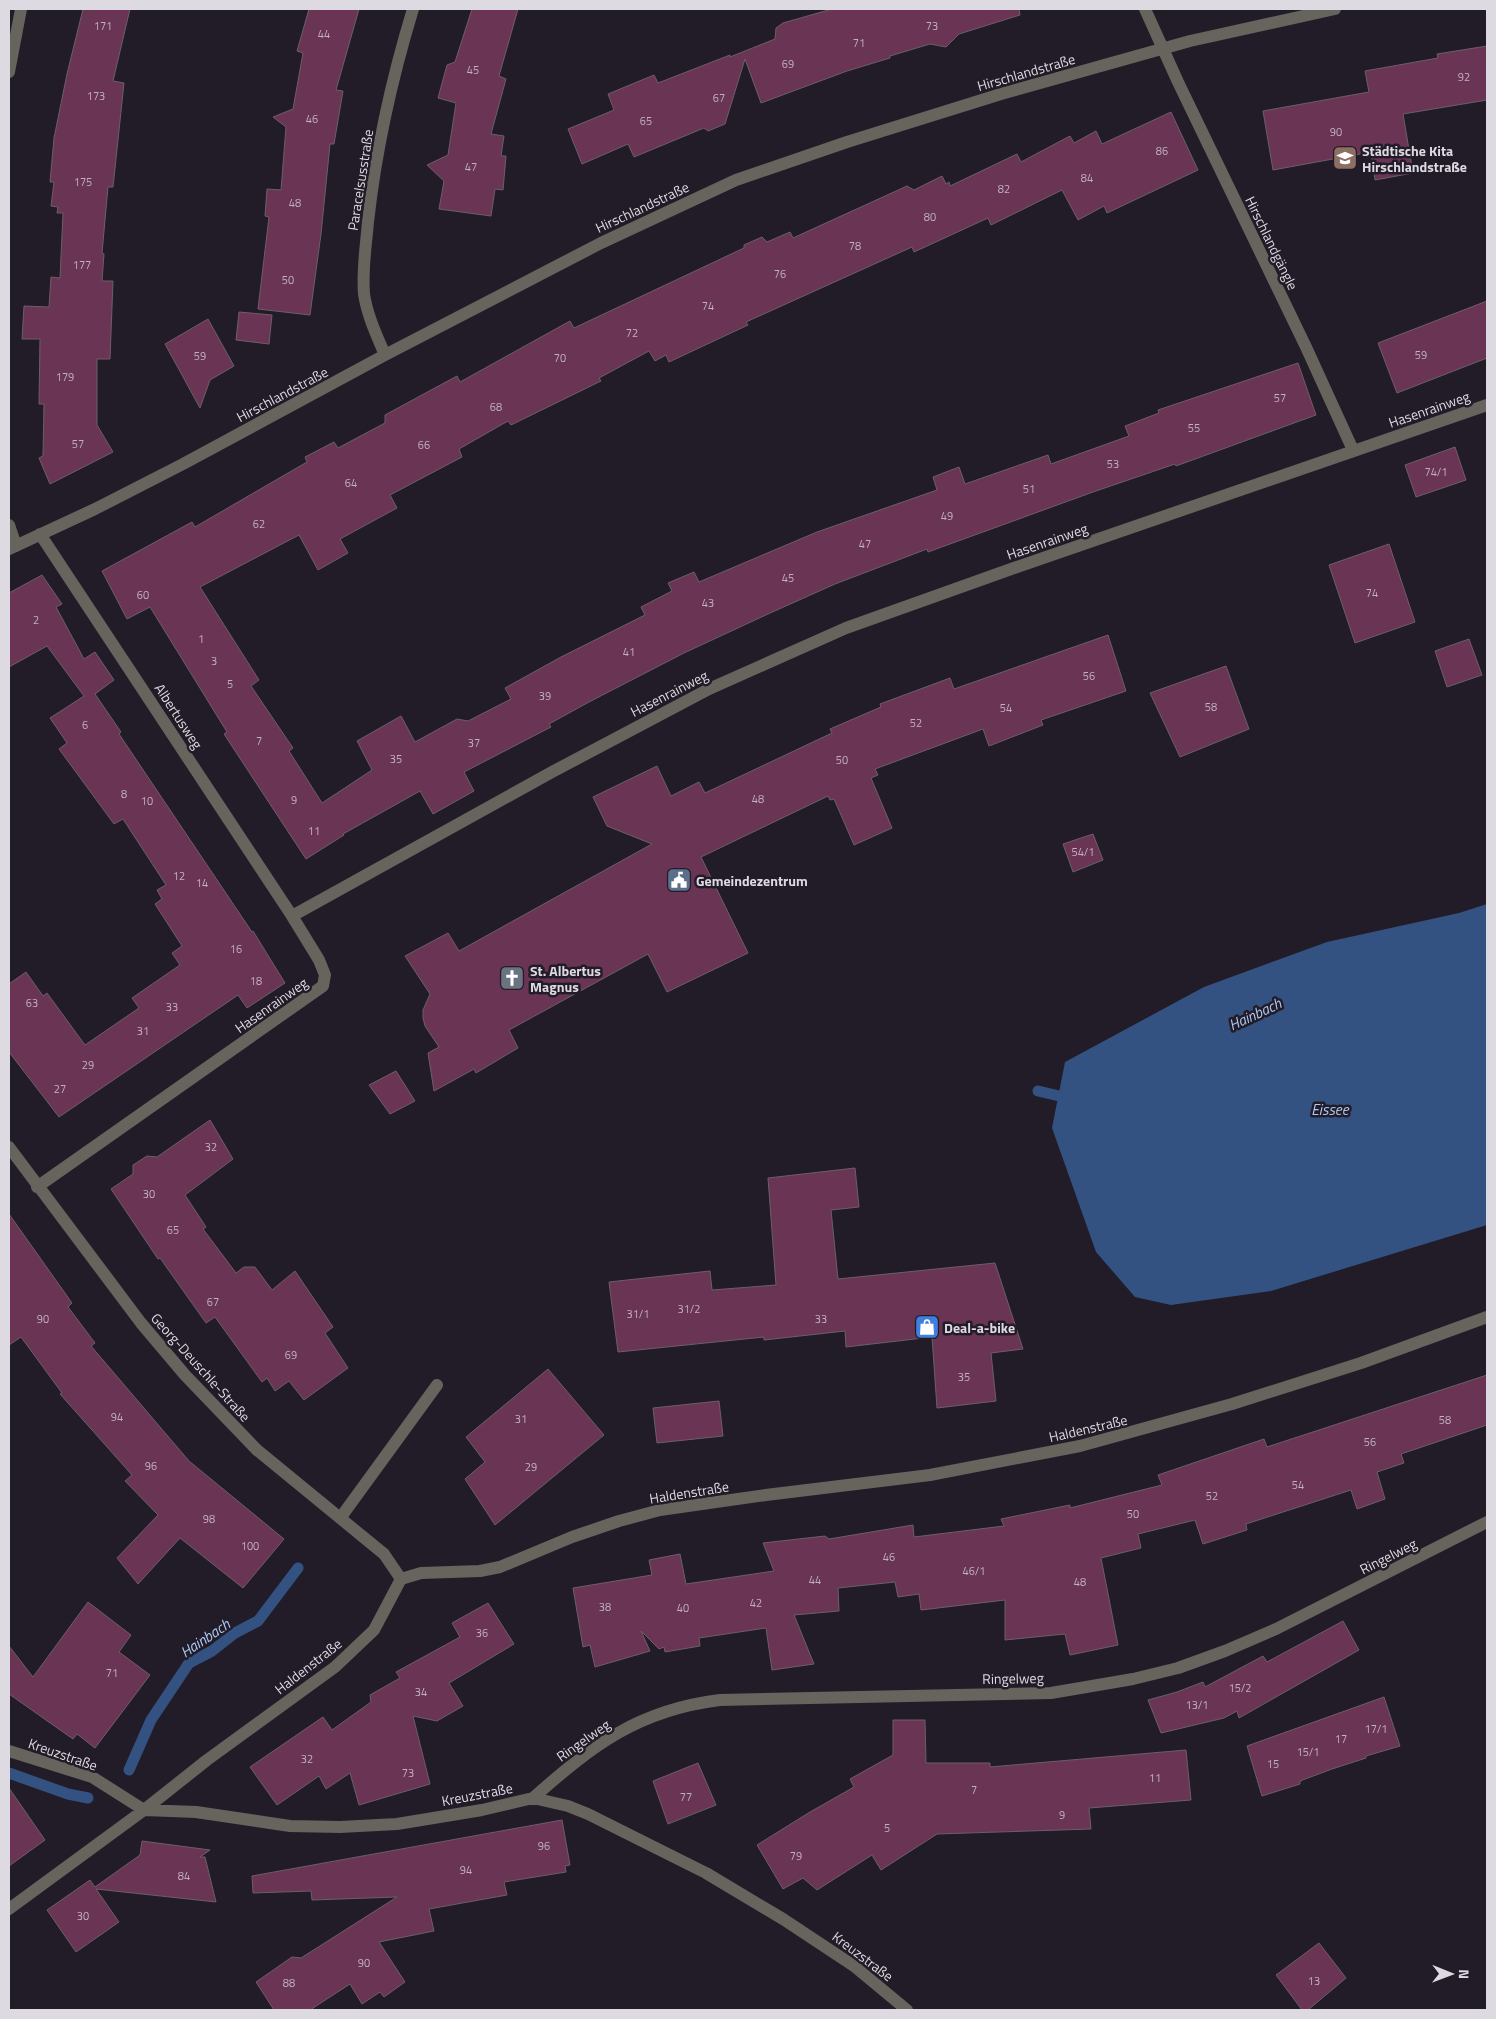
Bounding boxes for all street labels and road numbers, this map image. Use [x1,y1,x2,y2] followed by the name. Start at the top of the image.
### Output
[975,48,1077,96] street label: Hirschlandstraße
[342,128,378,232] street label: Paracelsusstraße
[592,176,692,238] street label: Hirschlandstraße
[1240,193,1304,293] street label: Hirschlandgängle
[232,361,332,427] street label: Hirschlandstraße
[1385,385,1473,433] street label: Hasenrainweg
[1003,517,1091,565] street label: Hasenrainweg
[626,664,712,722] street label: Hasenrainweg
[150,679,208,753] street label: Albertusweg
[230,972,312,1038] street label: Hasenrainweg
[146,1308,256,1426] street label: Georg-Deuschle-Straße
[1047,1409,1129,1447] street label: Haldenstraße
[648,1475,730,1509] street label: Haldenstraße
[1356,1533,1420,1579] street label: Ringelweg
[270,1633,346,1699] street label: Haldenstraße
[982,1667,1044,1689] street label: Ringelweg
[552,1714,614,1766] street label: Ringelweg
[26,1732,100,1776] street label: Kreuzstraße
[440,1777,514,1811] street label: Kreuzstraße
[828,1926,898,1986] street label: Kreuzstraße

